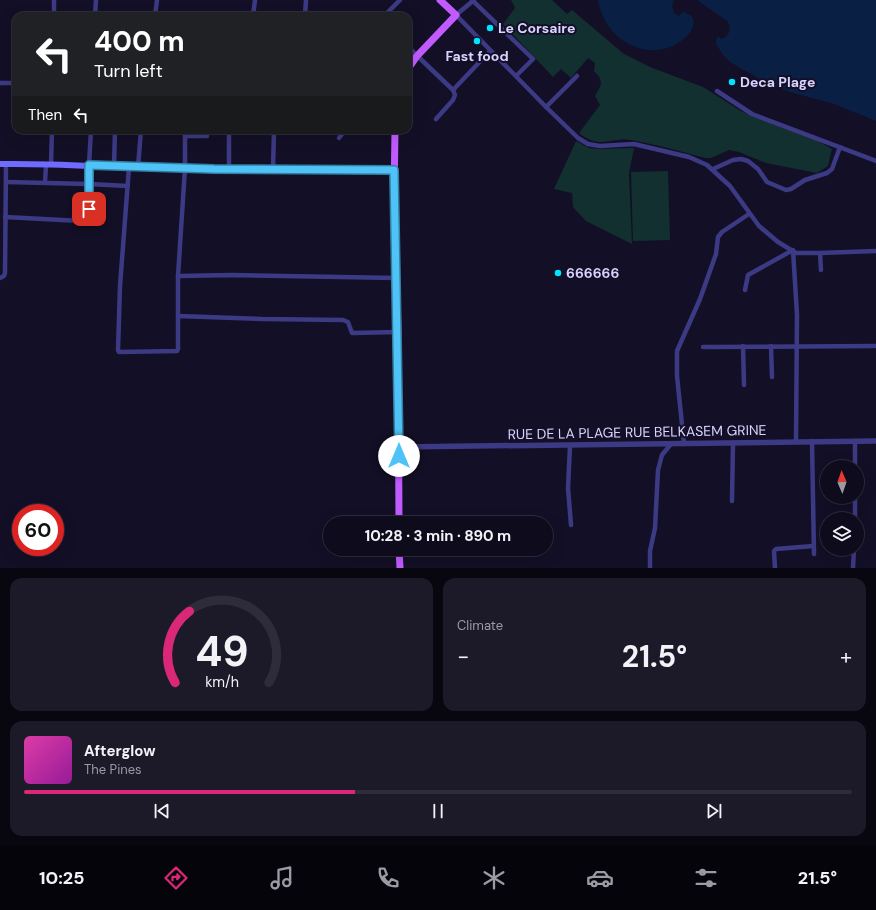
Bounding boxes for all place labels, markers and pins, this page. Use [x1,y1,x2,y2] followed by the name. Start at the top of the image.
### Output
[498,19,575,37] place label: Le Corsaire
[485,23,495,33] marker: Le Corsaire
[472,36,482,46] marker: Fast food
[445,47,509,65] place label: Fast food
[740,73,815,91] place label: Deca Plage
[727,77,737,87] marker: Deca Plage
[72,192,106,226] pin
[566,264,619,282] place label: 666666
[553,268,563,278] marker: 666666

